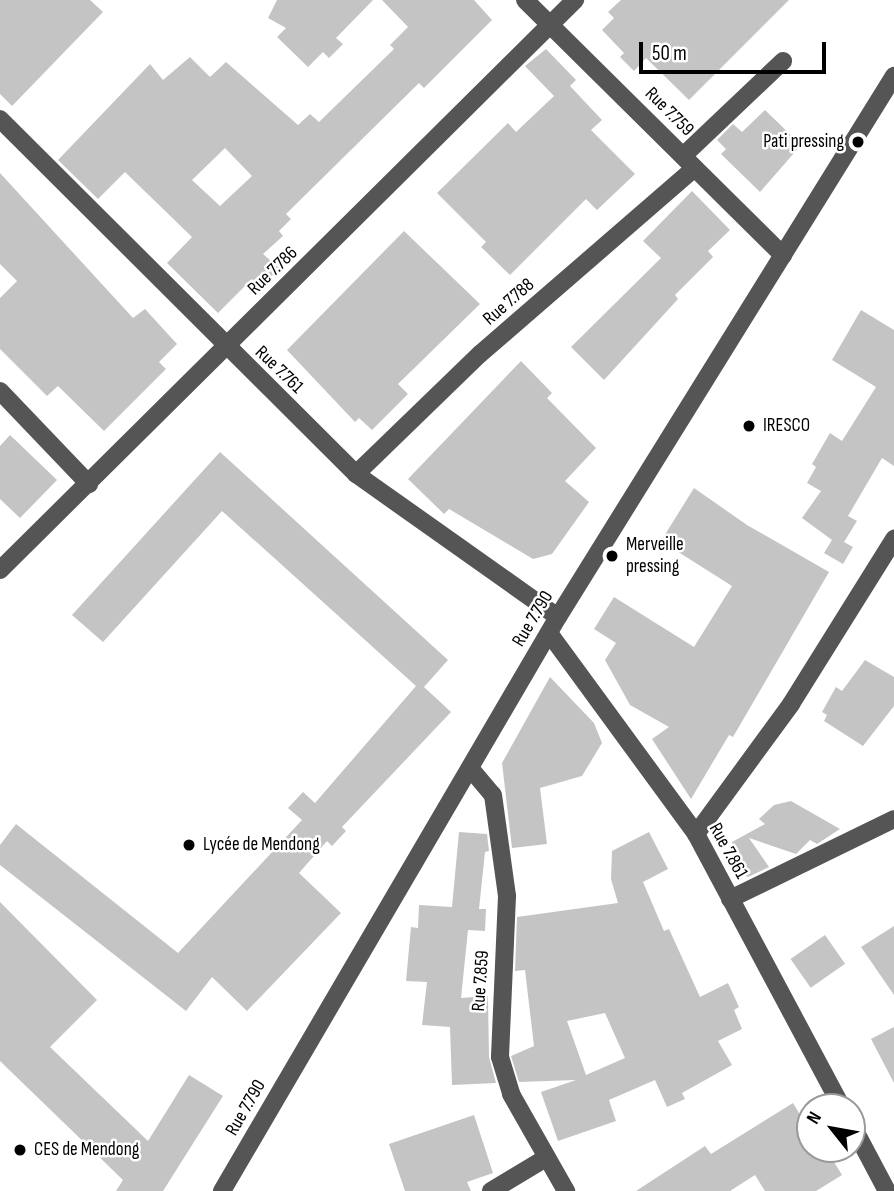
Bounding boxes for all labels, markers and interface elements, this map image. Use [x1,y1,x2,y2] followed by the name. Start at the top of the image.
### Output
[642,28,829,72] scale bar
[652,41,687,66] text: 50 m
[640,83,698,141] street label: Rue 7.759
[763,131,844,153] place label: Pati pressing
[850,134,866,150] marker: Pati pressing
[243,242,303,300] street label: Rue 7.786
[479,274,539,330] street label: Rue 7.788
[250,341,308,399] street label: Rue 7.761
[763,415,810,437] place label: IRESCO
[741,418,757,434] marker: IRESCO
[626,534,684,578] place label: Merveille pressing
[604,548,620,564] marker: Merveille pressing
[508,587,558,651] street label: Rue 7.790
[703,819,753,883] street label: Rue 7.861
[203,834,320,856] place label: Lycée de Mendong
[181,837,197,853] marker: Lycée de Mendong
[467,950,495,1012] street label: Rue 7.859
[221,1076,271,1140] street label: Rue 7.790
[796,1093,866,1163] north arrow
[802,1108,827,1128] text: N
[34,1139,139,1161] place label: CES de Mendong
[12,1142,28,1158] marker: CES de Mendong

